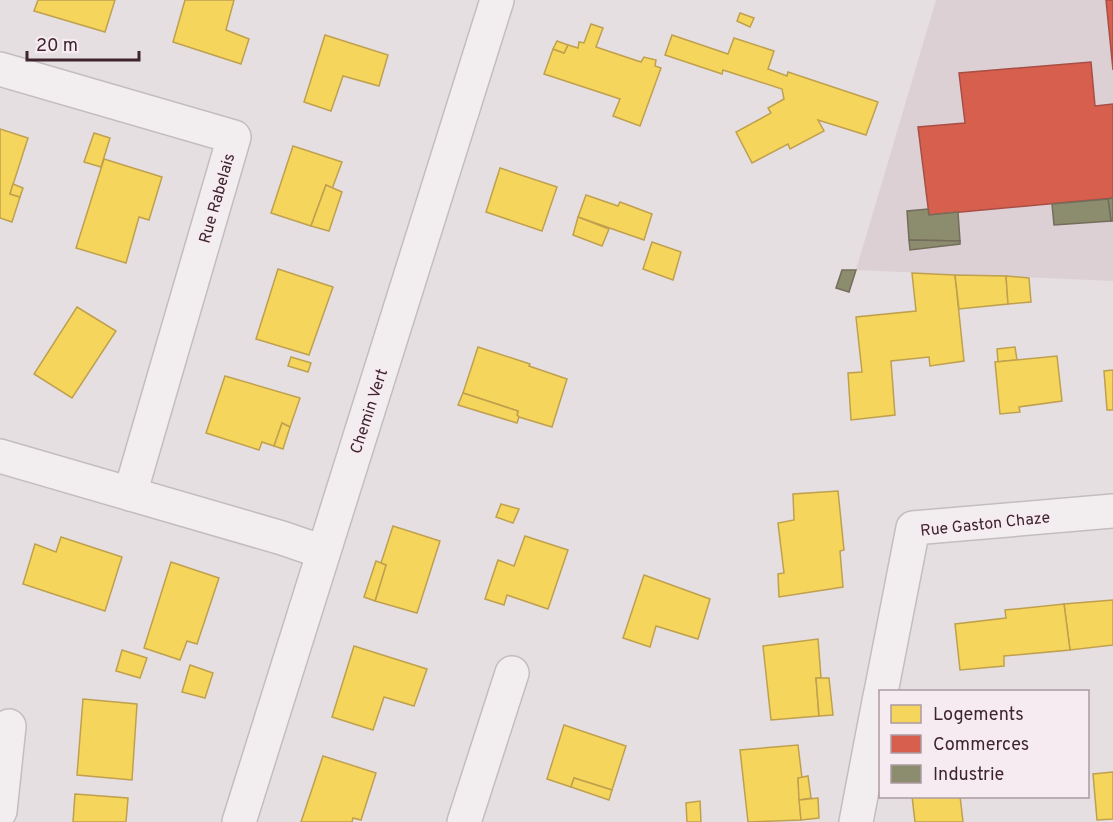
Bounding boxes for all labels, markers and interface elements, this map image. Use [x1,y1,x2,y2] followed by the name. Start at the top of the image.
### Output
[27,24,140,62] scale bar
[36,35,78,58] text: 20 m
[196,151,240,246] street label: Rue Rabelais
[347,367,393,457] street label: Chemin Vert
[919,508,1051,542] street label: Rue Gaston Chaze
[879,690,1089,798] legend
[933,704,1024,727] text: Logements
[933,734,1029,757] text: Commerces
[933,764,1004,787] text: Industrie

